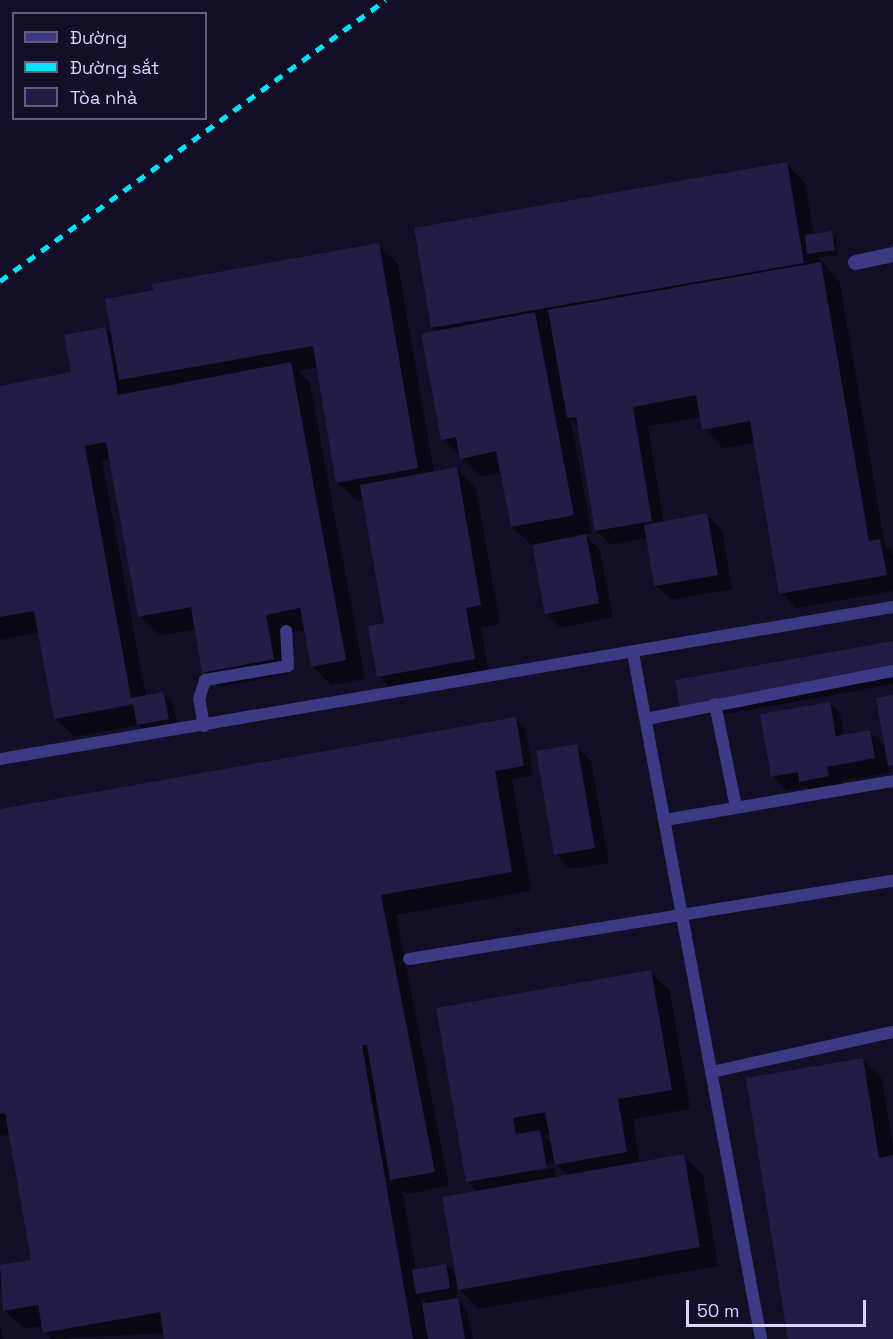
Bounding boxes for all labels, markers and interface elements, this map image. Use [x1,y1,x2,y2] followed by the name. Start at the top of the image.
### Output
[12,12,207,120] legend
[70,26,127,49] text: Đường
[70,56,159,79] text: Đường sắt
[70,86,137,109] text: Tòa nhà
[689,1288,869,1326] scale bar
[697,1299,739,1322] text: 50 m

